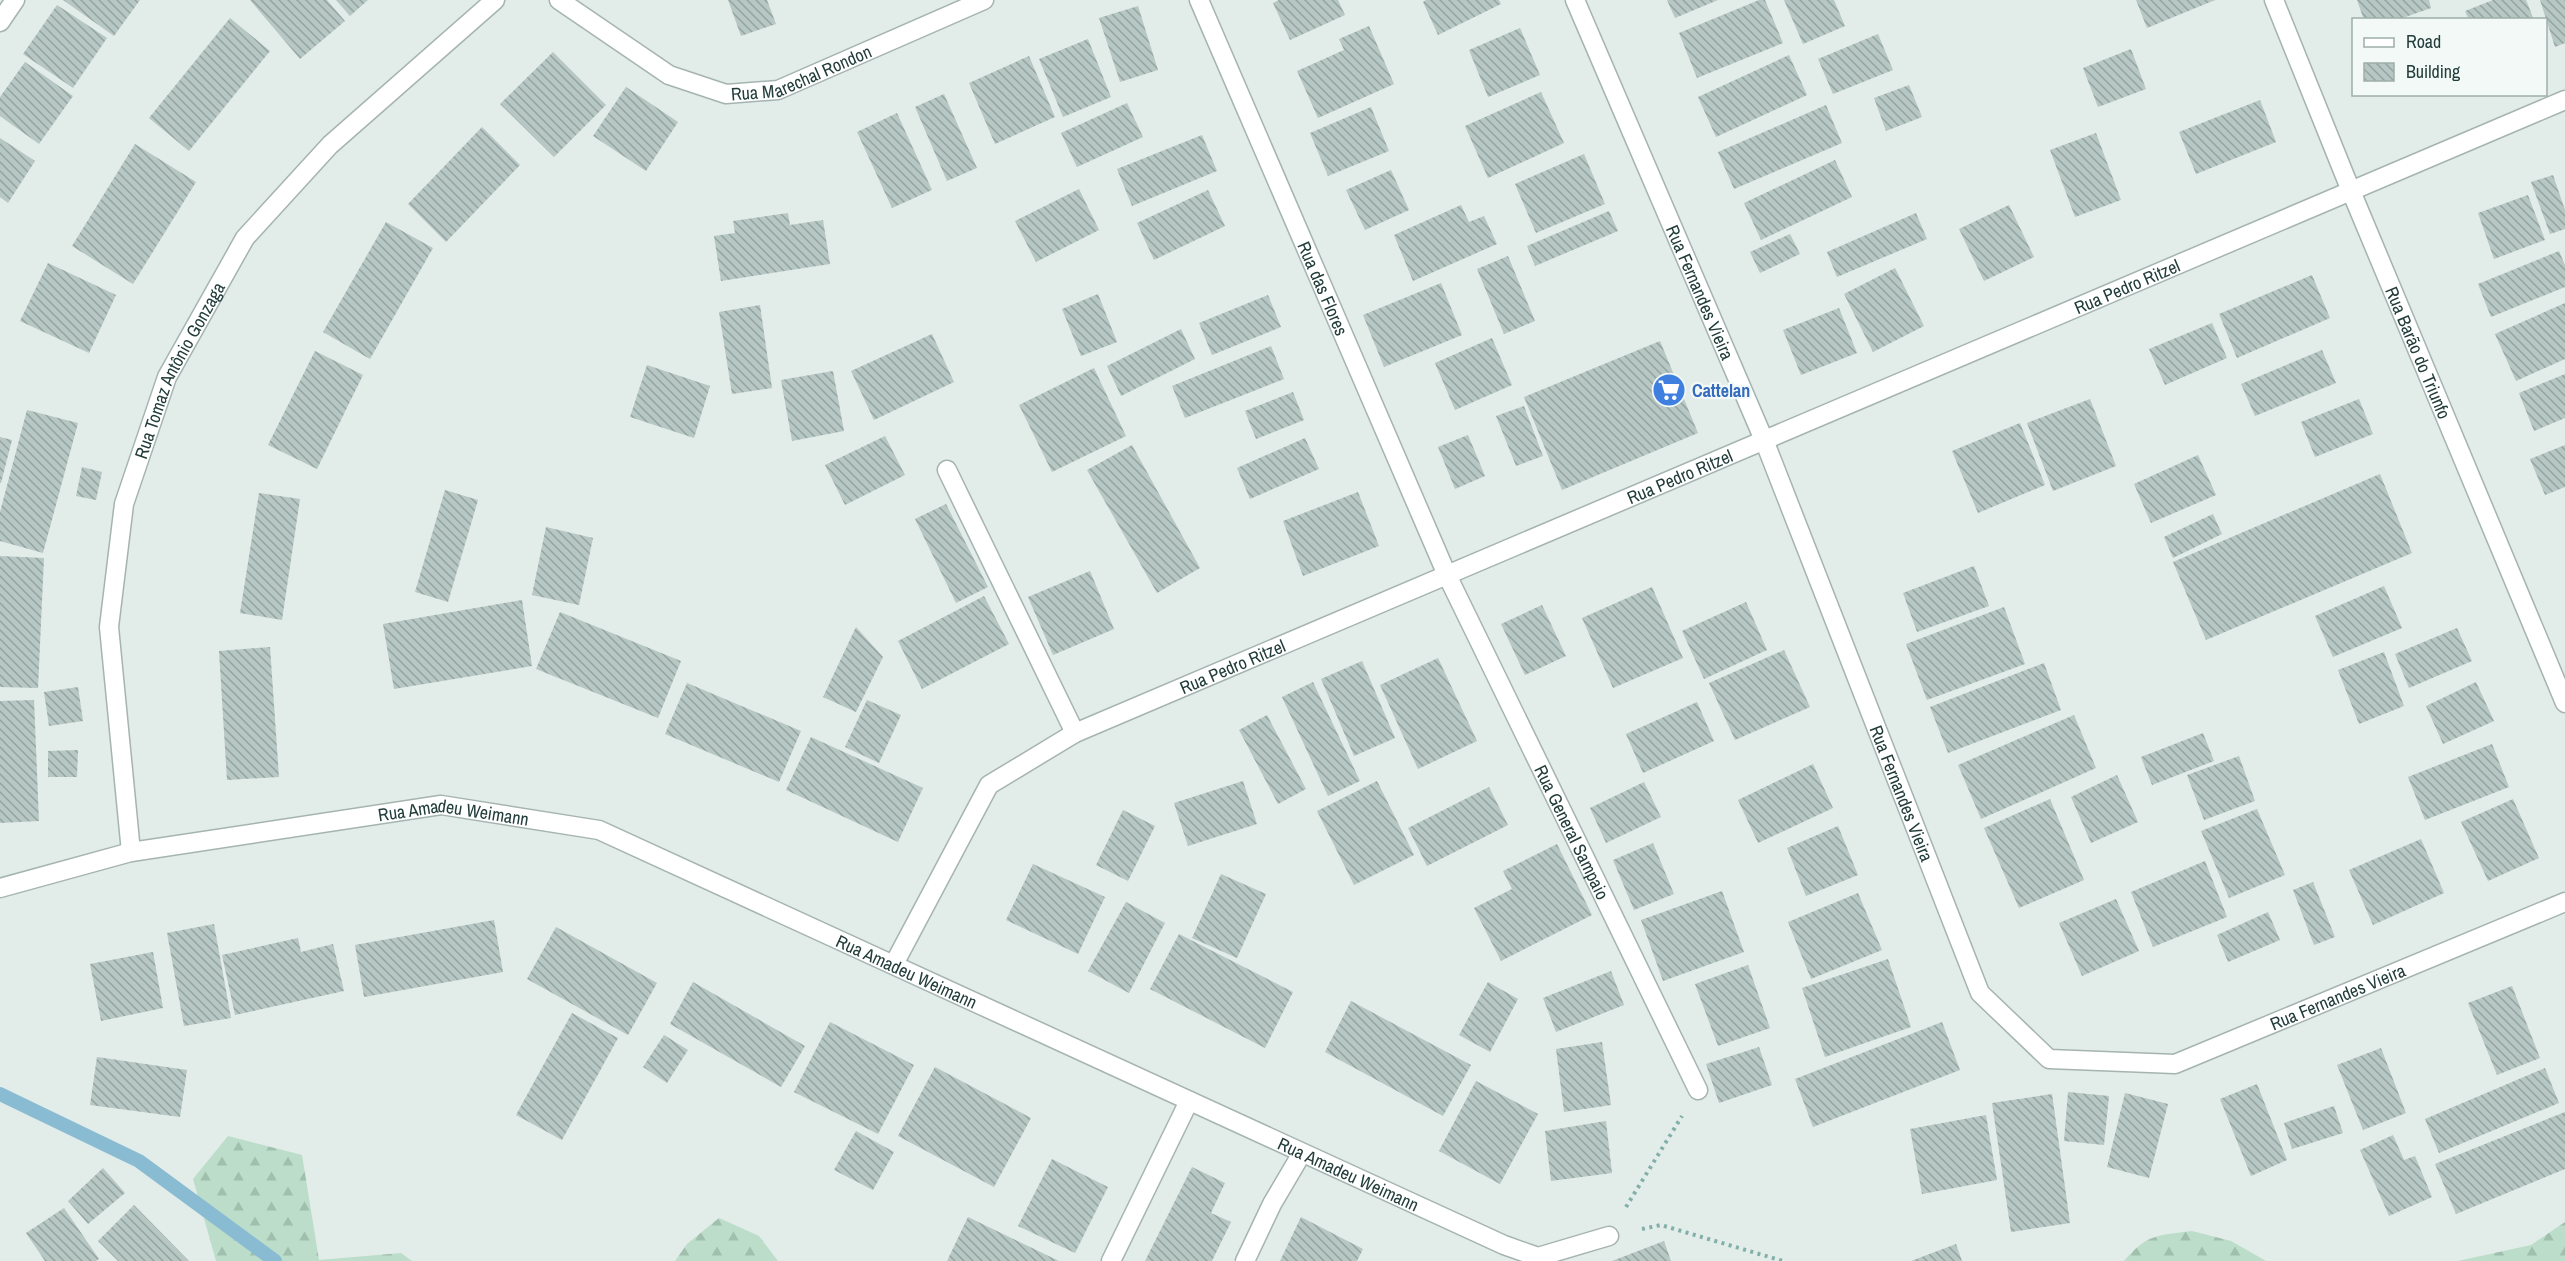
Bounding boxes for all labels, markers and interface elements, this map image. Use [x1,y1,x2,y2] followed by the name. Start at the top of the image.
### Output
[2352,18,2547,96] legend
[2406,29,2441,54] text: Road
[730,38,875,106] street label: Rua Marechal Rondon
[2406,59,2461,84] text: Building
[1661,221,1740,363] street label: Rua Fernandes Vieira
[1292,237,1355,339] street label: Rua das Flores
[2070,253,2184,320] street label: Rua Pedro Ritzel
[128,277,230,462] street label: Rua Tomaz Antônio Gonzaga
[2380,283,2457,423] street label: Rua Barão do Triunfo
[1651,372,1687,408] supermarket icon: Cattelan
[1692,378,1750,403] place label: Cattelan
[1623,443,1736,510] street label: Rua Pedro Ritzel
[1176,633,1289,700] street label: Rua Pedro Ritzel
[1864,721,1940,865] street label: Rua Fernandes Vieira
[1529,760,1616,903] street label: Rua General Sampaio
[376,792,531,831] street label: Rua Amadeu Weimann
[832,928,981,1014] street label: Rua Amadeu Weimann
[2266,957,2409,1036] street label: Rua Fernandes Vieira
[1274,1131,1423,1217] street label: Rua Amadeu Weimann

